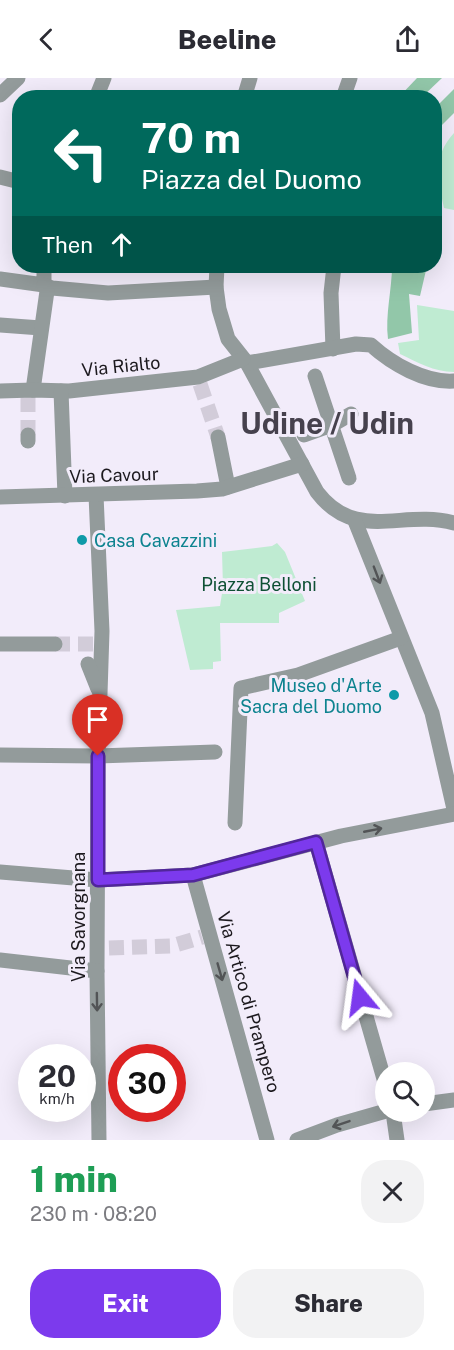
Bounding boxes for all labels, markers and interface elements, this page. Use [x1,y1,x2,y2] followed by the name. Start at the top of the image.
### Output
[30,23,63,56] icon: back
[178,23,276,55] text: Beeline
[391,23,424,56] icon: share
[141,113,241,162] text: 70 m
[42,114,120,192] icon: left
[141,163,362,195] text: Piazza del Duomo
[105,228,138,261] icon: ahead
[42,232,93,258] text: Then
[81,351,161,381] street label: Via Rialto
[240,405,414,441] district label: Udine / Udin
[69,463,159,487] street label: Via Cavour
[94,530,217,551] place label: Casa Cavazzini
[75,533,89,547] marker: Casa Cavazzini
[372,565,383,584] one-way arrow
[201,574,317,595] park label: Piazza Belloni
[240,675,382,717] place label: Museo d'Arte Sacra del Duomo
[387,688,401,702] marker: Museo d'Arte Sacra del Duomo
[72,694,123,756] pin
[81,703,114,736] icon: arrive
[363,824,382,835] one-way arrow
[68,852,89,982] street label: Via Savorgnana
[213,909,285,1095] street label: Via Artico di Prampero
[215,962,226,981] one-way arrow
[328,965,392,1029] position arrow
[92,991,103,1011] one-way arrow
[108,1044,186,1122] speed limit sign: 30
[38,1058,76,1094] text: 20
[375,1062,435,1122] map controls
[375,1062,435,1122] button: search
[39,1090,75,1107] text: km/h
[332,1119,351,1130] one-way arrow
[30,1158,118,1200] text: 1 min
[361,1160,424,1223] button: close
[30,1202,157,1226] text: 230 m · 08:20
[30,1269,221,1338] button: Exit
[233,1269,424,1338] button: Share

